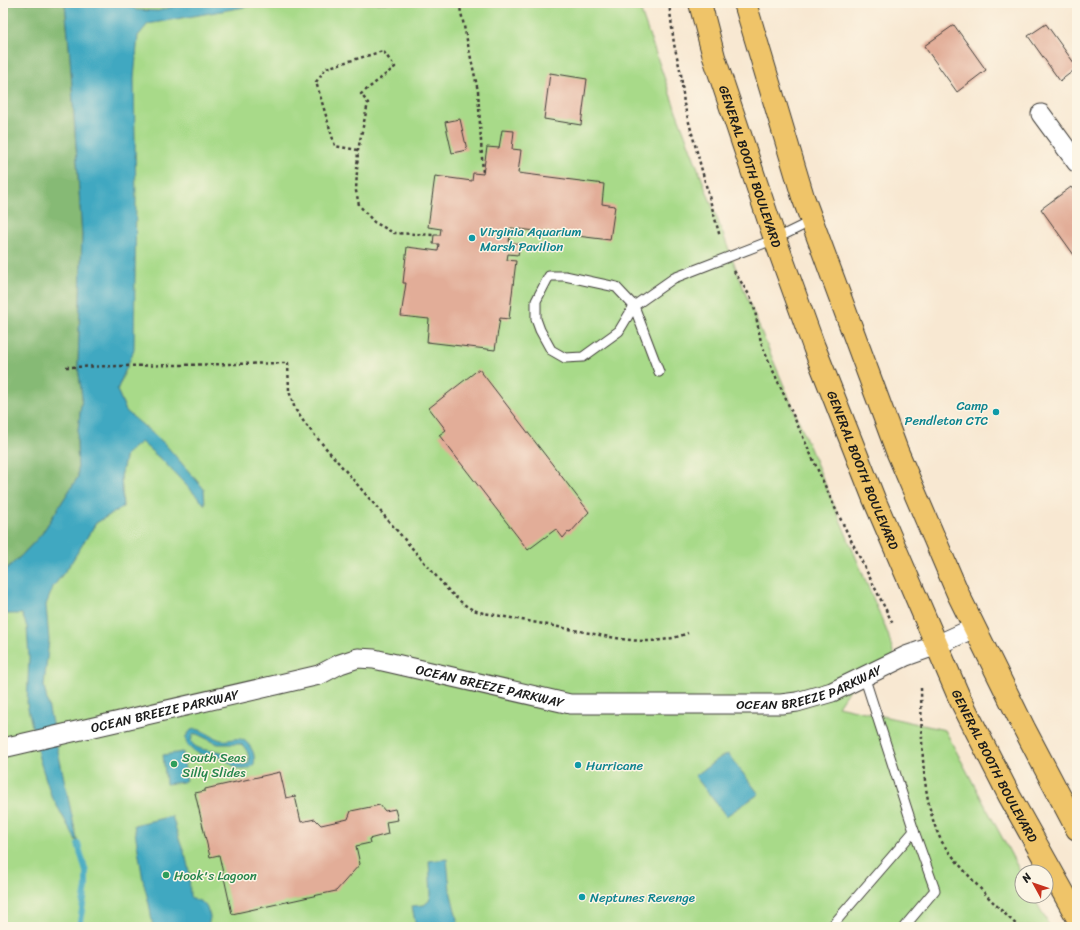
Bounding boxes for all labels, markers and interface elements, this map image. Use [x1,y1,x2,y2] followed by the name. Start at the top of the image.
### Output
[713,82,789,251] street label: GENERAL BOOTH BOULEVARD
[480,220,582,258] place label: Virginia Aquarium Marsh Pavilion
[467,233,477,243] marker: Virginia Aquarium Marsh Pavilion
[821,387,906,553] street label: GENERAL BOOTH BOULEVARD
[905,394,988,432] place label: Camp Pendleton CTC
[991,407,1001,417] marker: Camp Pendleton CTC
[414,657,567,714] street label: OCEAN BREEZE PARKWAY
[736,658,886,716] street label: OCEAN BREEZE PARKWAY
[88,682,242,739] street label: OCEAN BREEZE PARKWAY
[945,686,1045,847] street label: GENERAL BOOTH BOULEVARD
[182,746,247,784] place label: South Seas Silly Slides
[586,754,643,777] place label: Hurricane
[169,759,179,769] marker: South Seas Silly Slides
[573,760,583,770] marker: Hurricane
[174,864,257,887] place label: Hook's Lagoon
[1014,864,1054,904] north arrow
[1016,869,1037,888] text: N
[161,870,171,880] marker: Hook's Lagoon
[590,886,695,909] place label: Neptunes Revenge
[577,892,587,902] marker: Neptunes Revenge

